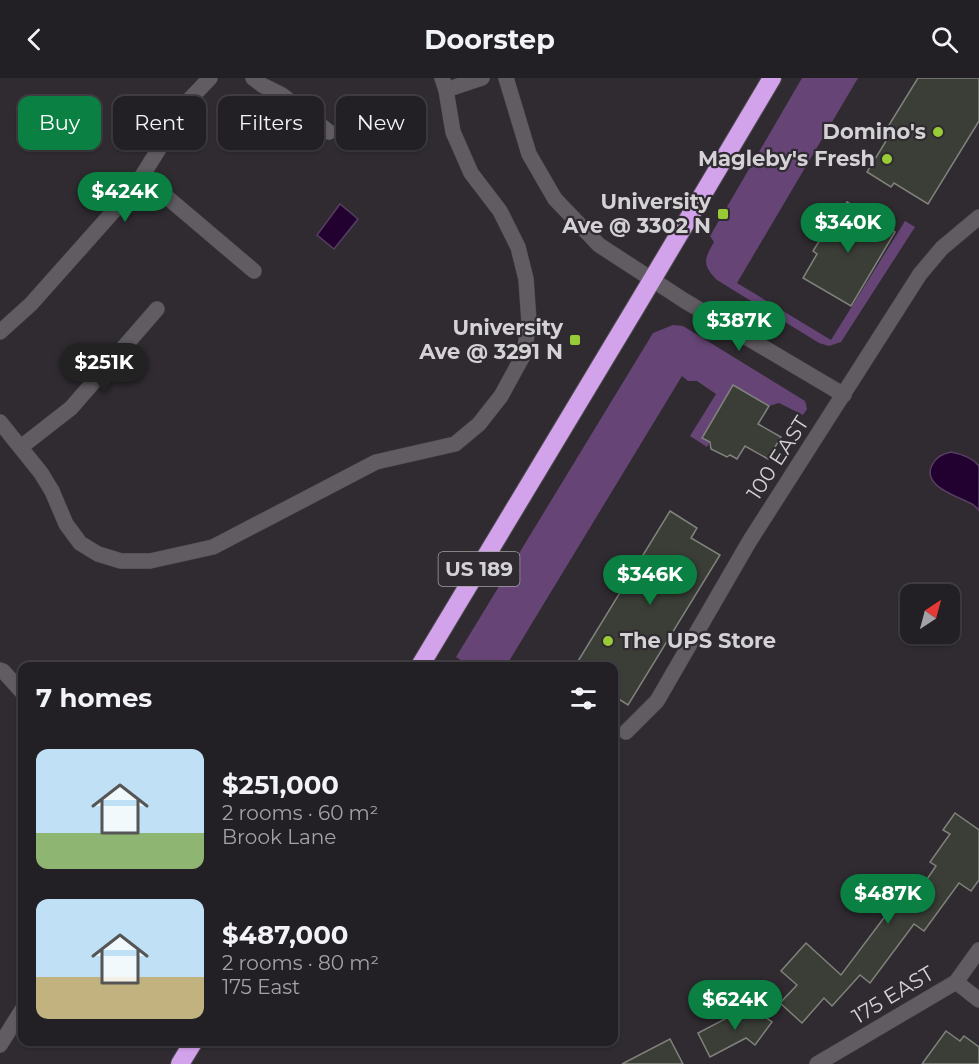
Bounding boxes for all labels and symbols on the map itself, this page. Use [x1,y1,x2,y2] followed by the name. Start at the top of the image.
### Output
[823,119,926,144] place label: Domino's
[931,125,945,139] marker: Domino's
[698,146,875,171] place label: Magleby's Fresh
[880,152,894,166] marker: Magleby's Fresh
[83,172,167,223] pin: $424K
[561,189,711,238] place label: University Ave @ 3302 N
[806,203,890,254] pin: $340K
[716,207,730,221] marker: University Ave @ 3302 N
[697,301,781,352] pin: $387K
[418,315,563,364] place label: University Ave @ 3291 N
[568,333,582,347] marker: University Ave @ 3291 N
[62,343,146,394] pin: $251K
[741,411,814,504] street label: 100 EAST
[438,552,520,586] road number: US 189
[608,555,692,606] pin: $346K
[900,584,960,644] north arrow
[620,628,776,653] place label: The UPS Store
[601,634,615,648] marker: The UPS Store
[846,874,930,925] pin: $487K
[847,960,938,1029] street label: 175 EAST
[693,980,777,1031] pin: $624K

